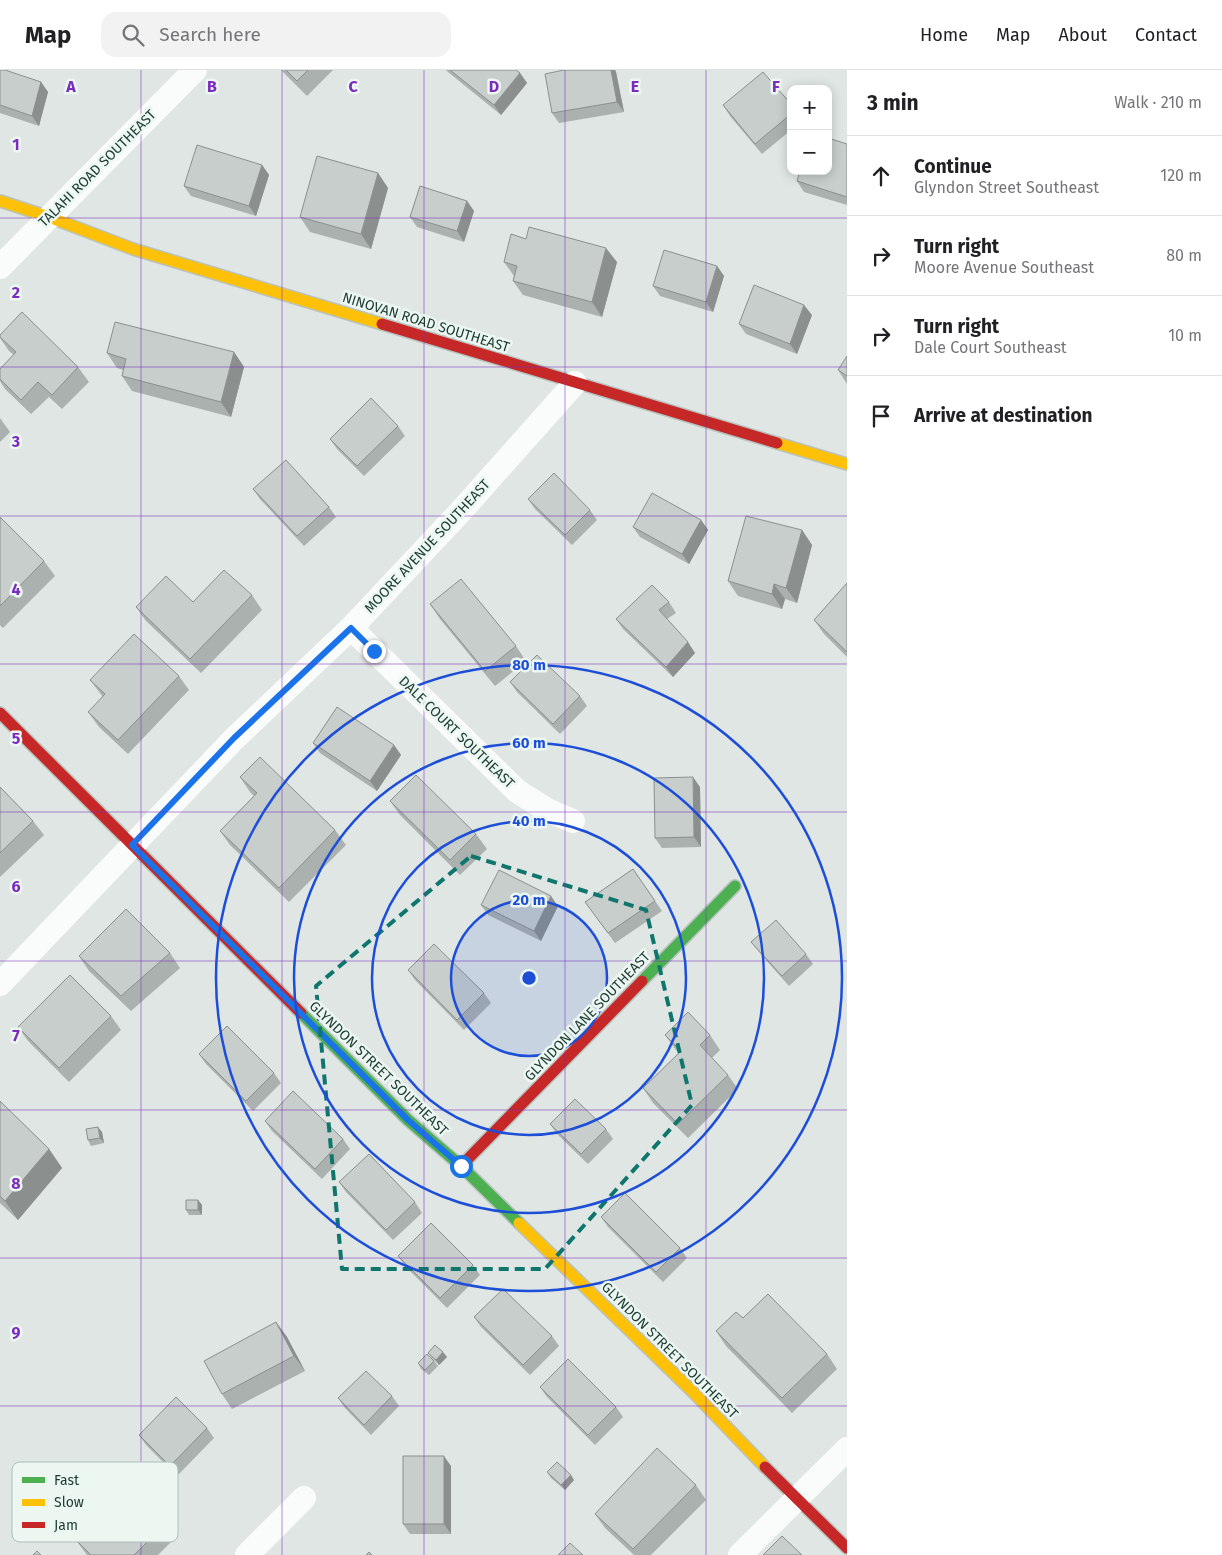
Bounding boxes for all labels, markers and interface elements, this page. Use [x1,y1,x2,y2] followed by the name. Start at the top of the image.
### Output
[101,12,451,57] search box
[25,21,71,49] text: Map
[119,21,147,49] icon: search
[159,23,261,46] text: Search here
[920,24,968,46] text: Home
[996,24,1030,46] text: Map
[1058,24,1107,46] text: About
[1135,24,1197,46] text: Contact
[65,77,76,96] text: A
[207,77,217,96] text: B
[348,77,358,96] text: C
[489,77,499,96] text: D
[631,77,639,96] text: E
[772,77,780,96] text: F
[787,85,832,175] map controls
[787,85,832,130] button: +
[867,90,919,116] text: 3 min
[1114,93,1202,112] text: Walk · 210 m
[35,106,160,231] street label: TALAHI ROAD SOUTHEAST
[787,130,832,175] button: −
[12,135,20,154] text: 1
[914,155,992,178] text: Continue
[867,162,895,190] icon: ahead
[1160,166,1202,185] text: 120 m
[914,178,1099,197] text: Glyndon Street Southeast
[914,235,999,258] text: Turn right
[867,242,895,270] icon: right
[1166,246,1202,265] text: 80 m
[914,258,1094,277] text: Moore Avenue Southeast
[12,283,20,302] text: 2
[340,289,512,356] street label: NINOVAN ROAD SOUTHEAST
[914,315,999,338] text: Turn right
[867,322,895,350] icon: right
[1168,326,1202,345] text: 10 m
[914,338,1067,357] text: Dale Court Southeast
[867,402,895,430] icon: arrive
[914,404,1093,427] text: Arrive at destination
[11,432,20,451] text: 3
[361,476,494,617] street label: MOORE AVENUE SOUTHEAST
[11,580,21,599] text: 4
[363,640,386,663] route end
[512,656,546,674] text: 80 m
[395,673,519,793] street label: DALE COURT SOUTHEAST
[12,729,21,748] text: 5
[512,734,546,752] text: 60 m
[512,812,546,830] text: 40 m
[11,877,21,896] text: 6
[513,891,545,909] text: 20 m
[521,948,654,1084] street label: GLYNDON LANE SOUTHEAST
[520,969,538,987] centre of rings
[306,998,452,1140] street label: GLYNDON STREET SOUTHEAST
[12,1026,20,1045] text: 7
[450,1155,473,1178] route start
[11,1174,21,1193] text: 8
[598,1279,742,1423] street label: GLYNDON STREET SOUTHEAST
[12,1323,21,1342] text: 9
[12,1462,178,1542] legend
[54,1472,80,1489] text: Fast
[54,1494,84,1511] text: Slow
[54,1517,78,1534] text: Jam

